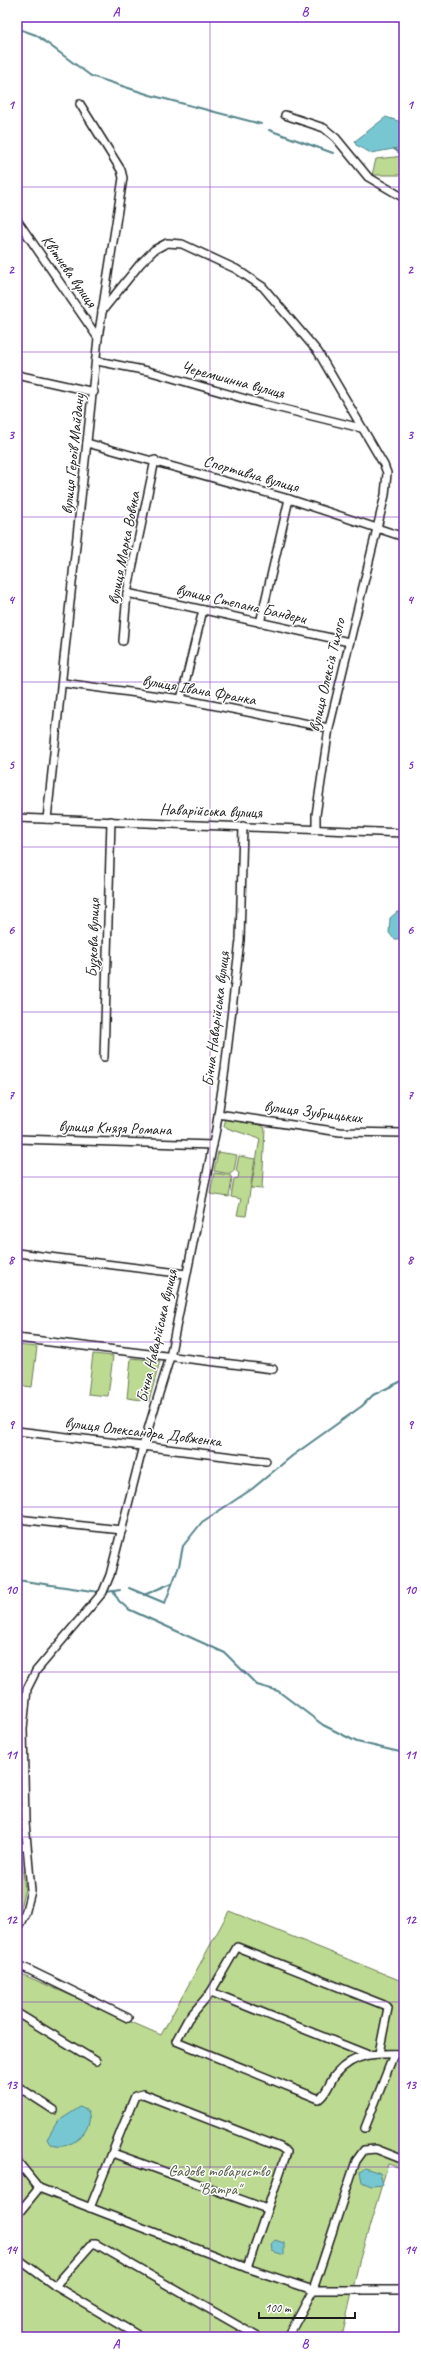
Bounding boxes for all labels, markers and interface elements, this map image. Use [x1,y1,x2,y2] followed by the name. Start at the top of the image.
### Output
[113,4,121,20] text: A
[302,4,310,20] text: B
[8,97,16,113] text: 1
[407,97,415,113] text: 1
[37,231,102,312] street label: Квітнева вулиця
[8,262,15,278] text: 2
[407,262,414,278] text: 2
[179,357,288,404] street label: Черемшинна вулиця
[57,391,89,515] street label: вулиця Героїв Майдану
[8,427,15,443] text: 3
[407,427,414,443] text: 3
[201,451,302,498] street label: Спортивна вулиця
[103,489,145,606] street label: вулиця Марка Вовчка
[174,579,309,629] street label: вулиця Степана Бандери
[8,592,16,608] text: 4
[407,592,415,608] text: 4
[304,615,350,734] street label: вулиця Олексія Тихого
[141,670,258,710] street label: вулиця Івана Франка
[8,757,15,773] text: 5
[407,757,414,773] text: 5
[159,799,264,823] street label: Наварійська вулиця
[82,897,104,978] street label: Бузкова вулиця
[8,922,15,938] text: 6
[407,922,414,938] text: 6
[198,949,234,1088] street label: Бічна Наварійська вулиця
[8,1087,15,1103] text: 7
[407,1087,414,1103] text: 7
[263,1096,365,1128] street label: вулиця Зубрицьких
[58,1116,173,1140] street label: вулиця Князя Романа
[8,1252,16,1268] text: 8
[407,1252,415,1268] text: 8
[132,1266,182,1404] street label: Бічна Наварійська вулиця
[64,1412,224,1452] street label: вулиця Олександра Довженка
[8,1417,15,1433] text: 9
[407,1417,414,1433] text: 9
[5,1582,18,1598] text: 10
[404,1582,417,1598] text: 10
[5,1747,19,1763] text: 11
[404,1747,418,1763] text: 11
[5,1912,18,1928] text: 12
[404,1912,417,1928] text: 12
[5,2077,18,2093] text: 13
[404,2077,417,2093] text: 13
[168,2161,271,2199] park label: Садове товариство "Ватра"
[5,2242,19,2258] text: 14
[404,2242,418,2258] text: 14
[259,2294,355,2320] scale bar
[265,2300,292,2316] text: 100 m
[113,2336,121,2352] text: A
[302,2336,310,2352] text: B

